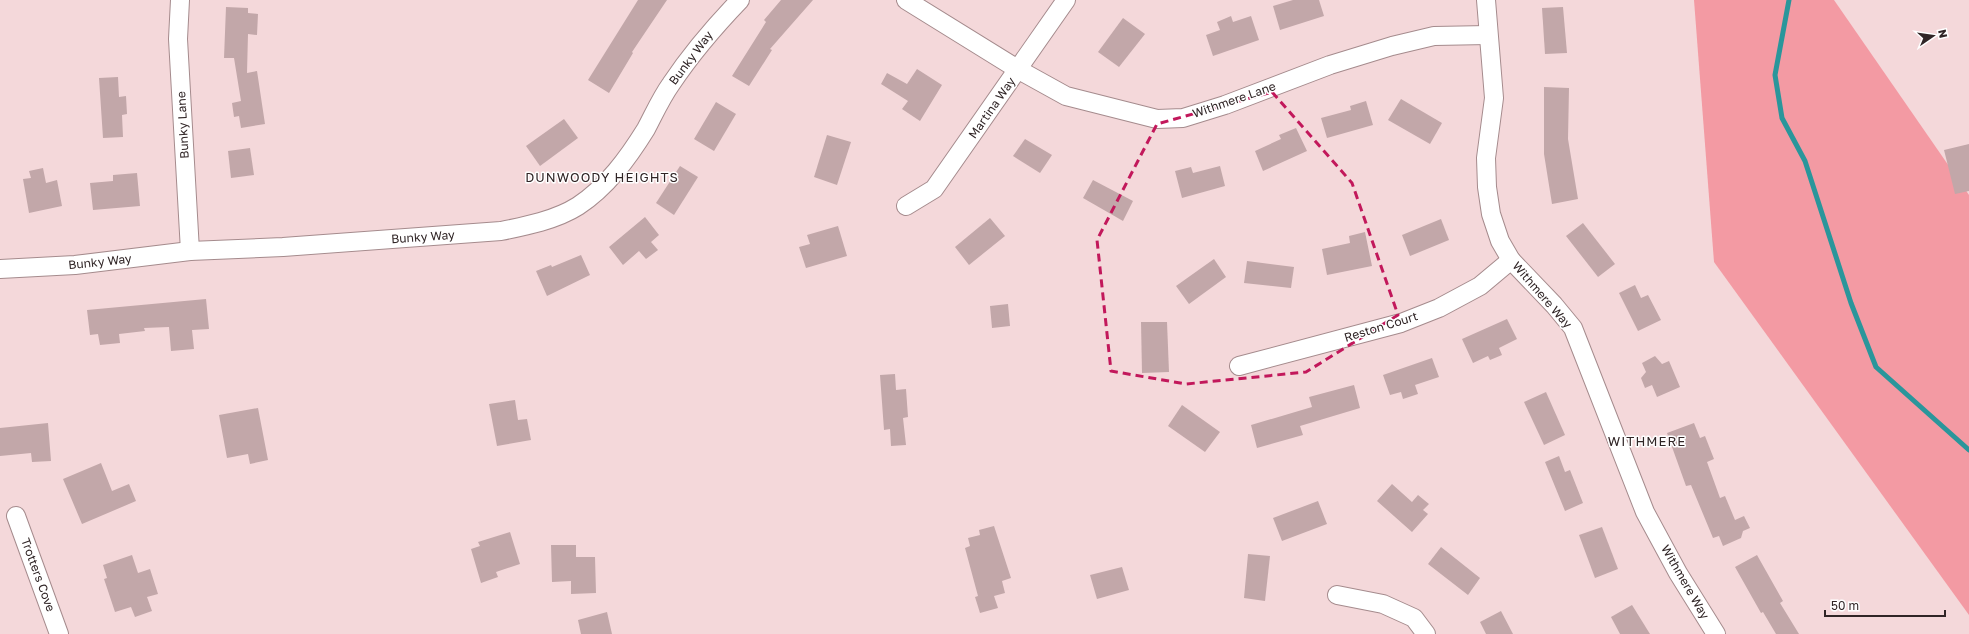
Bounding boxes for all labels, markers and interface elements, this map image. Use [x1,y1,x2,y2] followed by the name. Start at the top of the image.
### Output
[1913,16,1953,56] north arrow
[665,28,716,88] street label: Bunky Way
[1936,28,1951,39] text: N
[965,74,1018,141] street label: Martina Way
[1190,78,1277,121] street label: Withmere Lane
[173,91,192,159] street label: Bunky Lane
[525,169,679,185] district label: DUNWOODY HEIGHTS
[391,227,455,246] street label: Bunky Way
[68,251,133,272] street label: Bunky Way
[1509,258,1576,331] street label: Withmere Way
[1342,308,1420,345] street label: Reston Court
[1608,433,1686,449] district label: WITHMERE
[18,536,59,614] street label: Trotters Cove
[1658,542,1713,622] street label: Withmere Way
[1825,592,1945,618] scale bar
[1831,598,1859,613] text: 50 m

